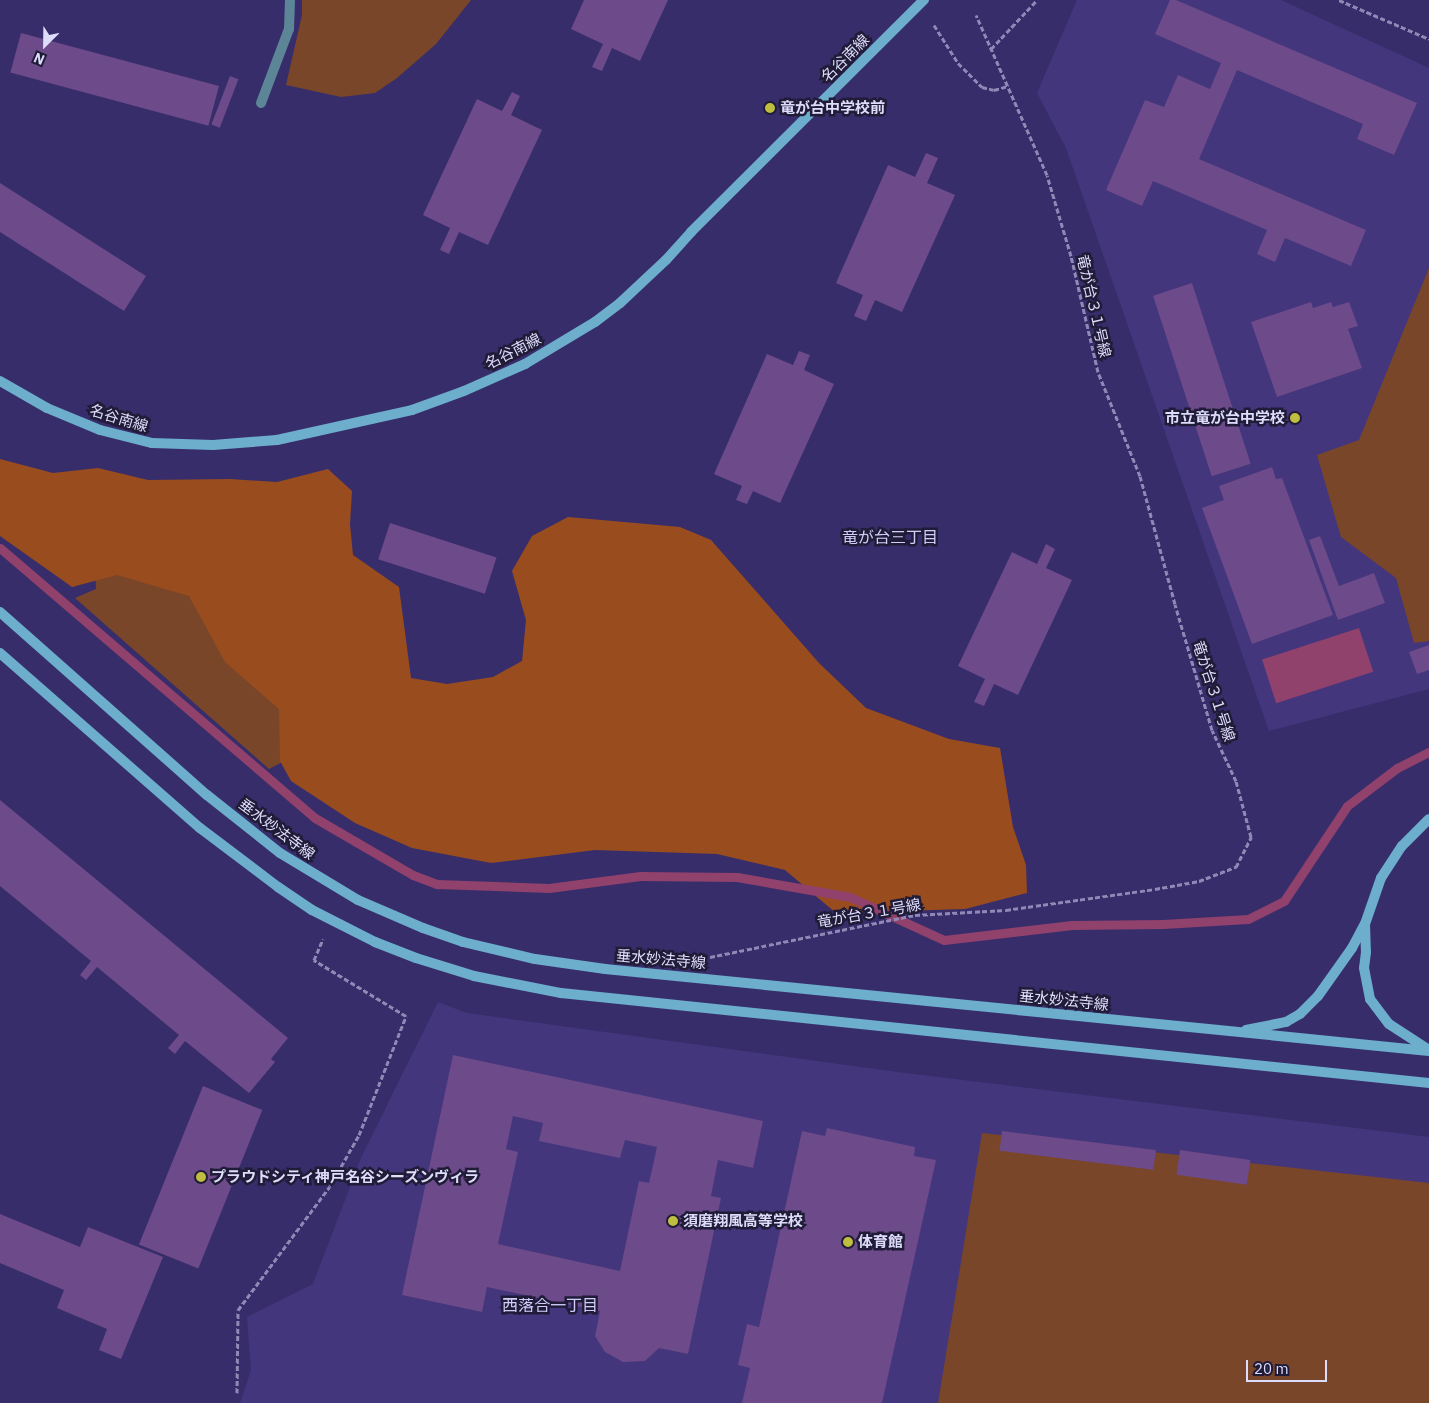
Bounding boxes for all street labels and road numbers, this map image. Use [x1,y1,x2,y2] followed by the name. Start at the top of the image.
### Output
[817,30,873,86] street label: 名谷南線
[1073,253,1115,359] street label: 竜が台３１号線
[482,329,544,373] street label: 名谷南線
[88,401,150,435] street label: 名谷南線
[1189,638,1239,744] street label: 竜が台３１号線
[236,795,318,863] street label: 垂水妙法寺線
[816,895,922,931] street label: 竜が台３１号線
[615,946,707,972] street label: 垂水妙法寺線
[1018,986,1110,1014] street label: 垂水妙法寺線

